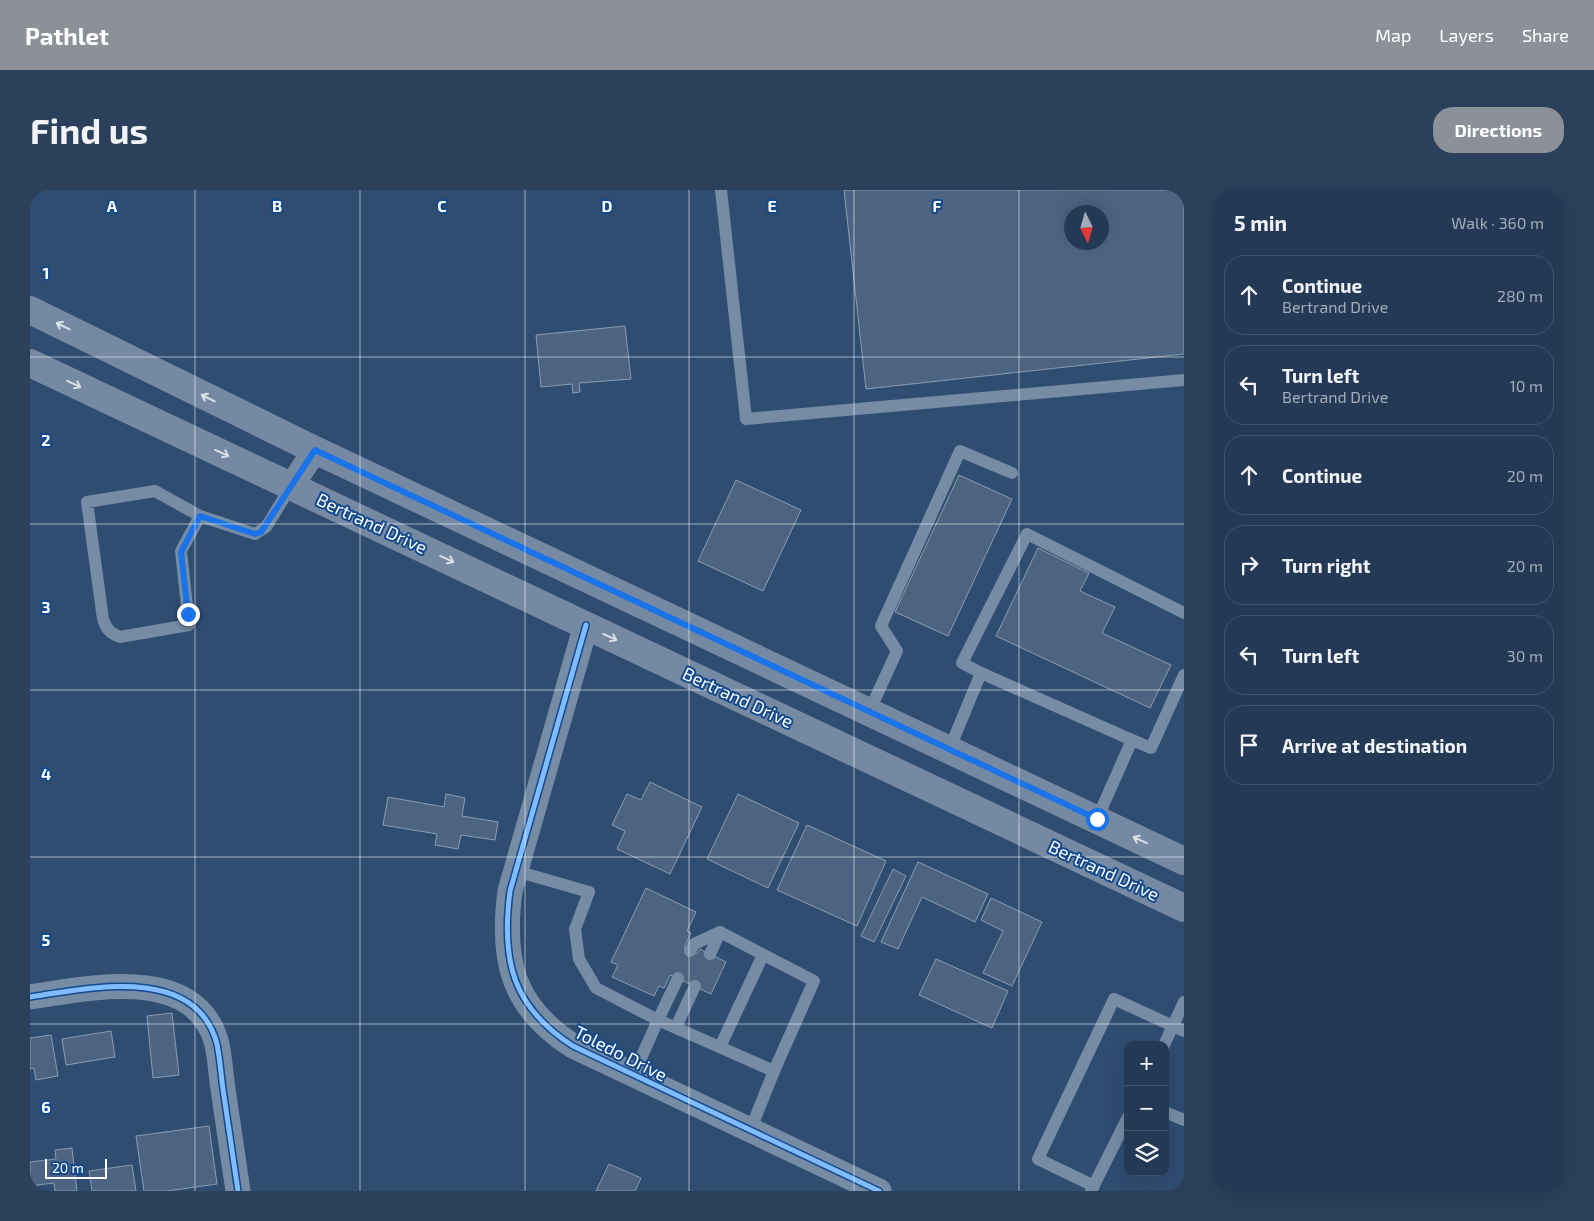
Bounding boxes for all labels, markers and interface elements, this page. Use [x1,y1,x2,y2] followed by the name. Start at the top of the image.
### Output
[25,21,109,50] text: Pathlet
[1375,24,1411,46] text: Map
[1439,24,1494,46] text: Layers
[1522,24,1569,46] text: Share
[1433,107,1564,153] button: Directions
[30,109,148,151] text: Find us
[107,196,118,215] text: A
[272,196,282,215] text: B
[437,196,447,215] text: C
[602,196,613,215] text: D
[767,196,777,215] text: E
[933,196,942,215] text: F
[1064,205,1109,250] north arrow
[1234,210,1287,235] text: 5 min
[1451,213,1544,232] text: Walk · 360 m
[43,263,49,282] text: 1
[1282,274,1362,297] text: Continue
[1235,281,1263,309] icon: ahead
[1497,286,1543,305] text: 280 m
[1282,297,1388,316] text: Bertrand Drive
[55,321,70,331] one-way arrow
[1282,364,1359,387] text: Turn left
[1235,371,1263,399] icon: left
[1509,376,1543,395] text: 10 m
[66,380,81,389] one-way arrow
[1282,387,1388,406] text: Bertrand Drive
[201,392,216,402] one-way arrow
[41,430,51,449] text: 2
[214,448,229,458] one-way arrow
[1235,461,1263,489] icon: ahead
[1282,464,1362,487] text: Continue
[1507,466,1543,485] text: 20 m
[313,488,431,558] street label: Bertrand Drive
[1235,551,1263,579] icon: right
[1282,554,1370,577] text: Turn right
[440,555,455,565] one-way arrow
[1507,556,1543,575] text: 20 m
[41,597,51,616] text: 3
[177,603,200,626] route end
[602,633,617,642] one-way arrow
[1235,641,1263,669] icon: left
[1282,644,1359,667] text: Turn left
[1507,646,1543,665] text: 30 m
[679,662,797,732] street label: Bertrand Drive
[1235,731,1263,759] icon: arrive
[1282,734,1467,757] text: Arrive at destination
[41,764,51,783] text: 4
[1086,808,1109,831] route start
[1045,835,1163,905] street label: Bertrand Drive
[1133,835,1148,844] one-way arrow
[42,930,51,949] text: 5
[571,1020,671,1086] street label: Toledo Drive
[1124,1041,1169,1176] map controls
[1124,1041,1169,1086] button: +
[1124,1086,1169,1131] button: −
[41,1097,51,1116] text: 6
[1124,1131,1169,1176] button: layers
[45,1156,108,1179] scale bar
[52,1159,84,1176] text: 20 m

